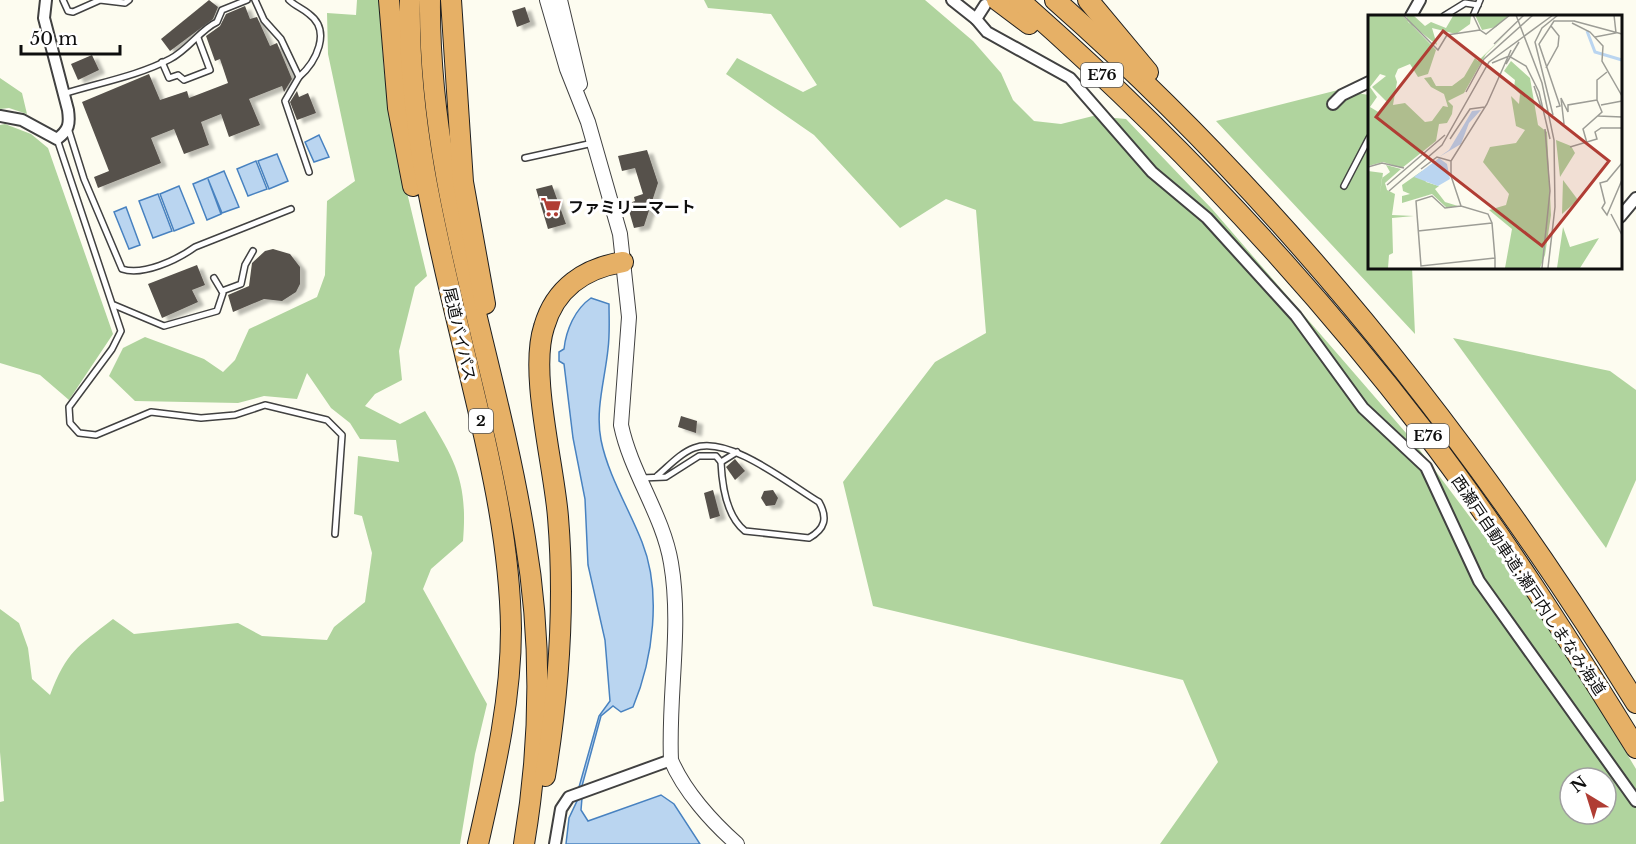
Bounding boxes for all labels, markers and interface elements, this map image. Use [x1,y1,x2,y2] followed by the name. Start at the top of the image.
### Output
[1368,15,1621,268] inset map
[21,18,120,56] scale bar
[30,28,78,50] text: 50 m
[1081,63,1123,87] road number: E76
[539,195,563,219] supermarket icon: ファミリーマート
[568,197,696,217] place label: ファミリーマート
[439,285,481,383] street label: 尾道バイパス
[469,409,493,433] road number: 2
[1407,424,1449,448] road number: E76
[1448,471,1610,699] street label: 西瀬戸自動車道;瀬戸内しまなみ海道
[1558,766,1618,826] north arrow
[1567,772,1591,797] text: N

